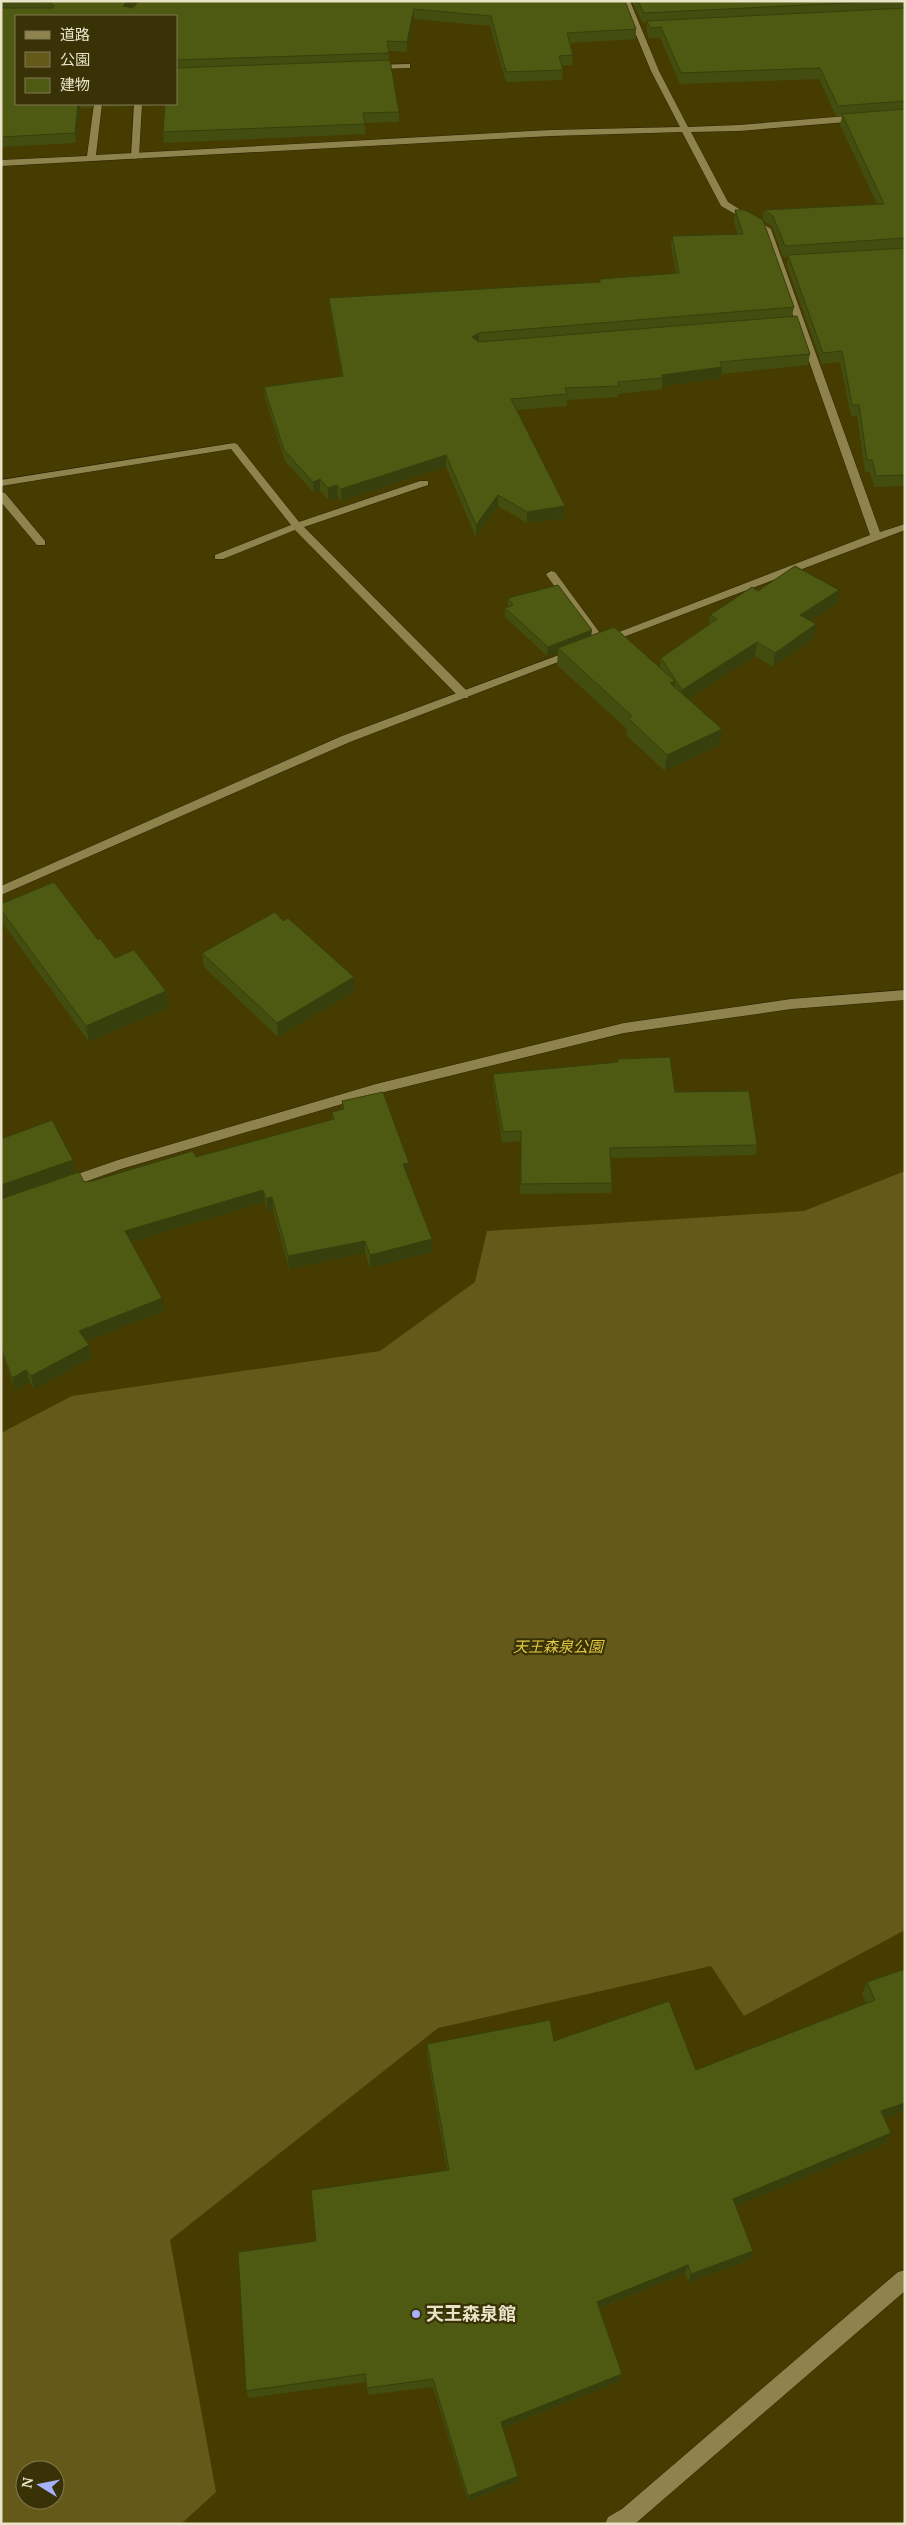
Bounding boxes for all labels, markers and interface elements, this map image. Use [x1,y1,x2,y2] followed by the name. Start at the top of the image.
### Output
[15,15,178,105] legend
[60,24,90,44] text: 道路
[60,49,90,69] text: 公園
[60,74,90,94] text: 建物
[513,1636,605,1656] park label: 天王森泉公園
[426,2301,516,2325] place label: 天王森泉館
[410,2308,422,2320] marker: 天王森泉館
[15,2460,65,2510] north arrow
[16,2475,37,2490] text: N

